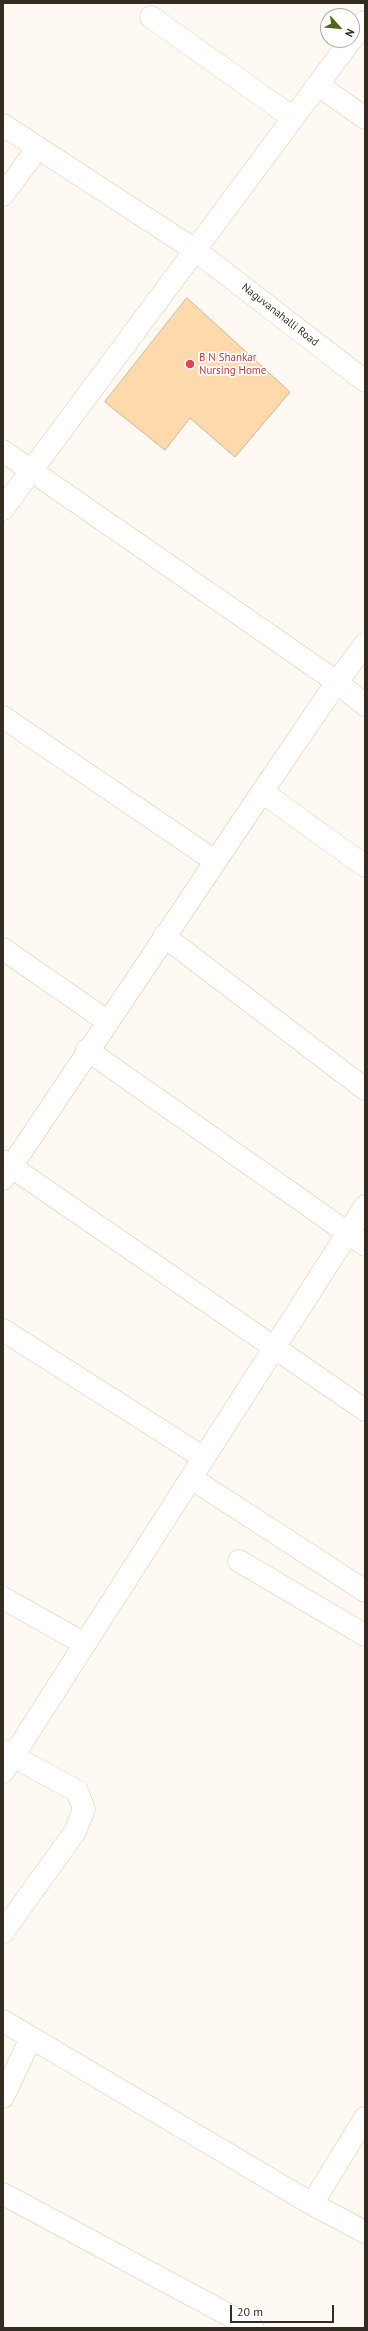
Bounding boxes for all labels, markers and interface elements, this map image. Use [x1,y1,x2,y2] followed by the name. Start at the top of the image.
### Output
[320,8,360,48] north arrow
[342,27,358,39] text: N
[239,281,321,349] street label: Naguvanahalli Road
[199,351,266,377] place label: B N Shankar Nursing Home
[184,358,196,370] marker: B N Shankar Nursing Home
[232,2297,336,2323] scale bar
[237,2304,263,2319] text: 20 m

